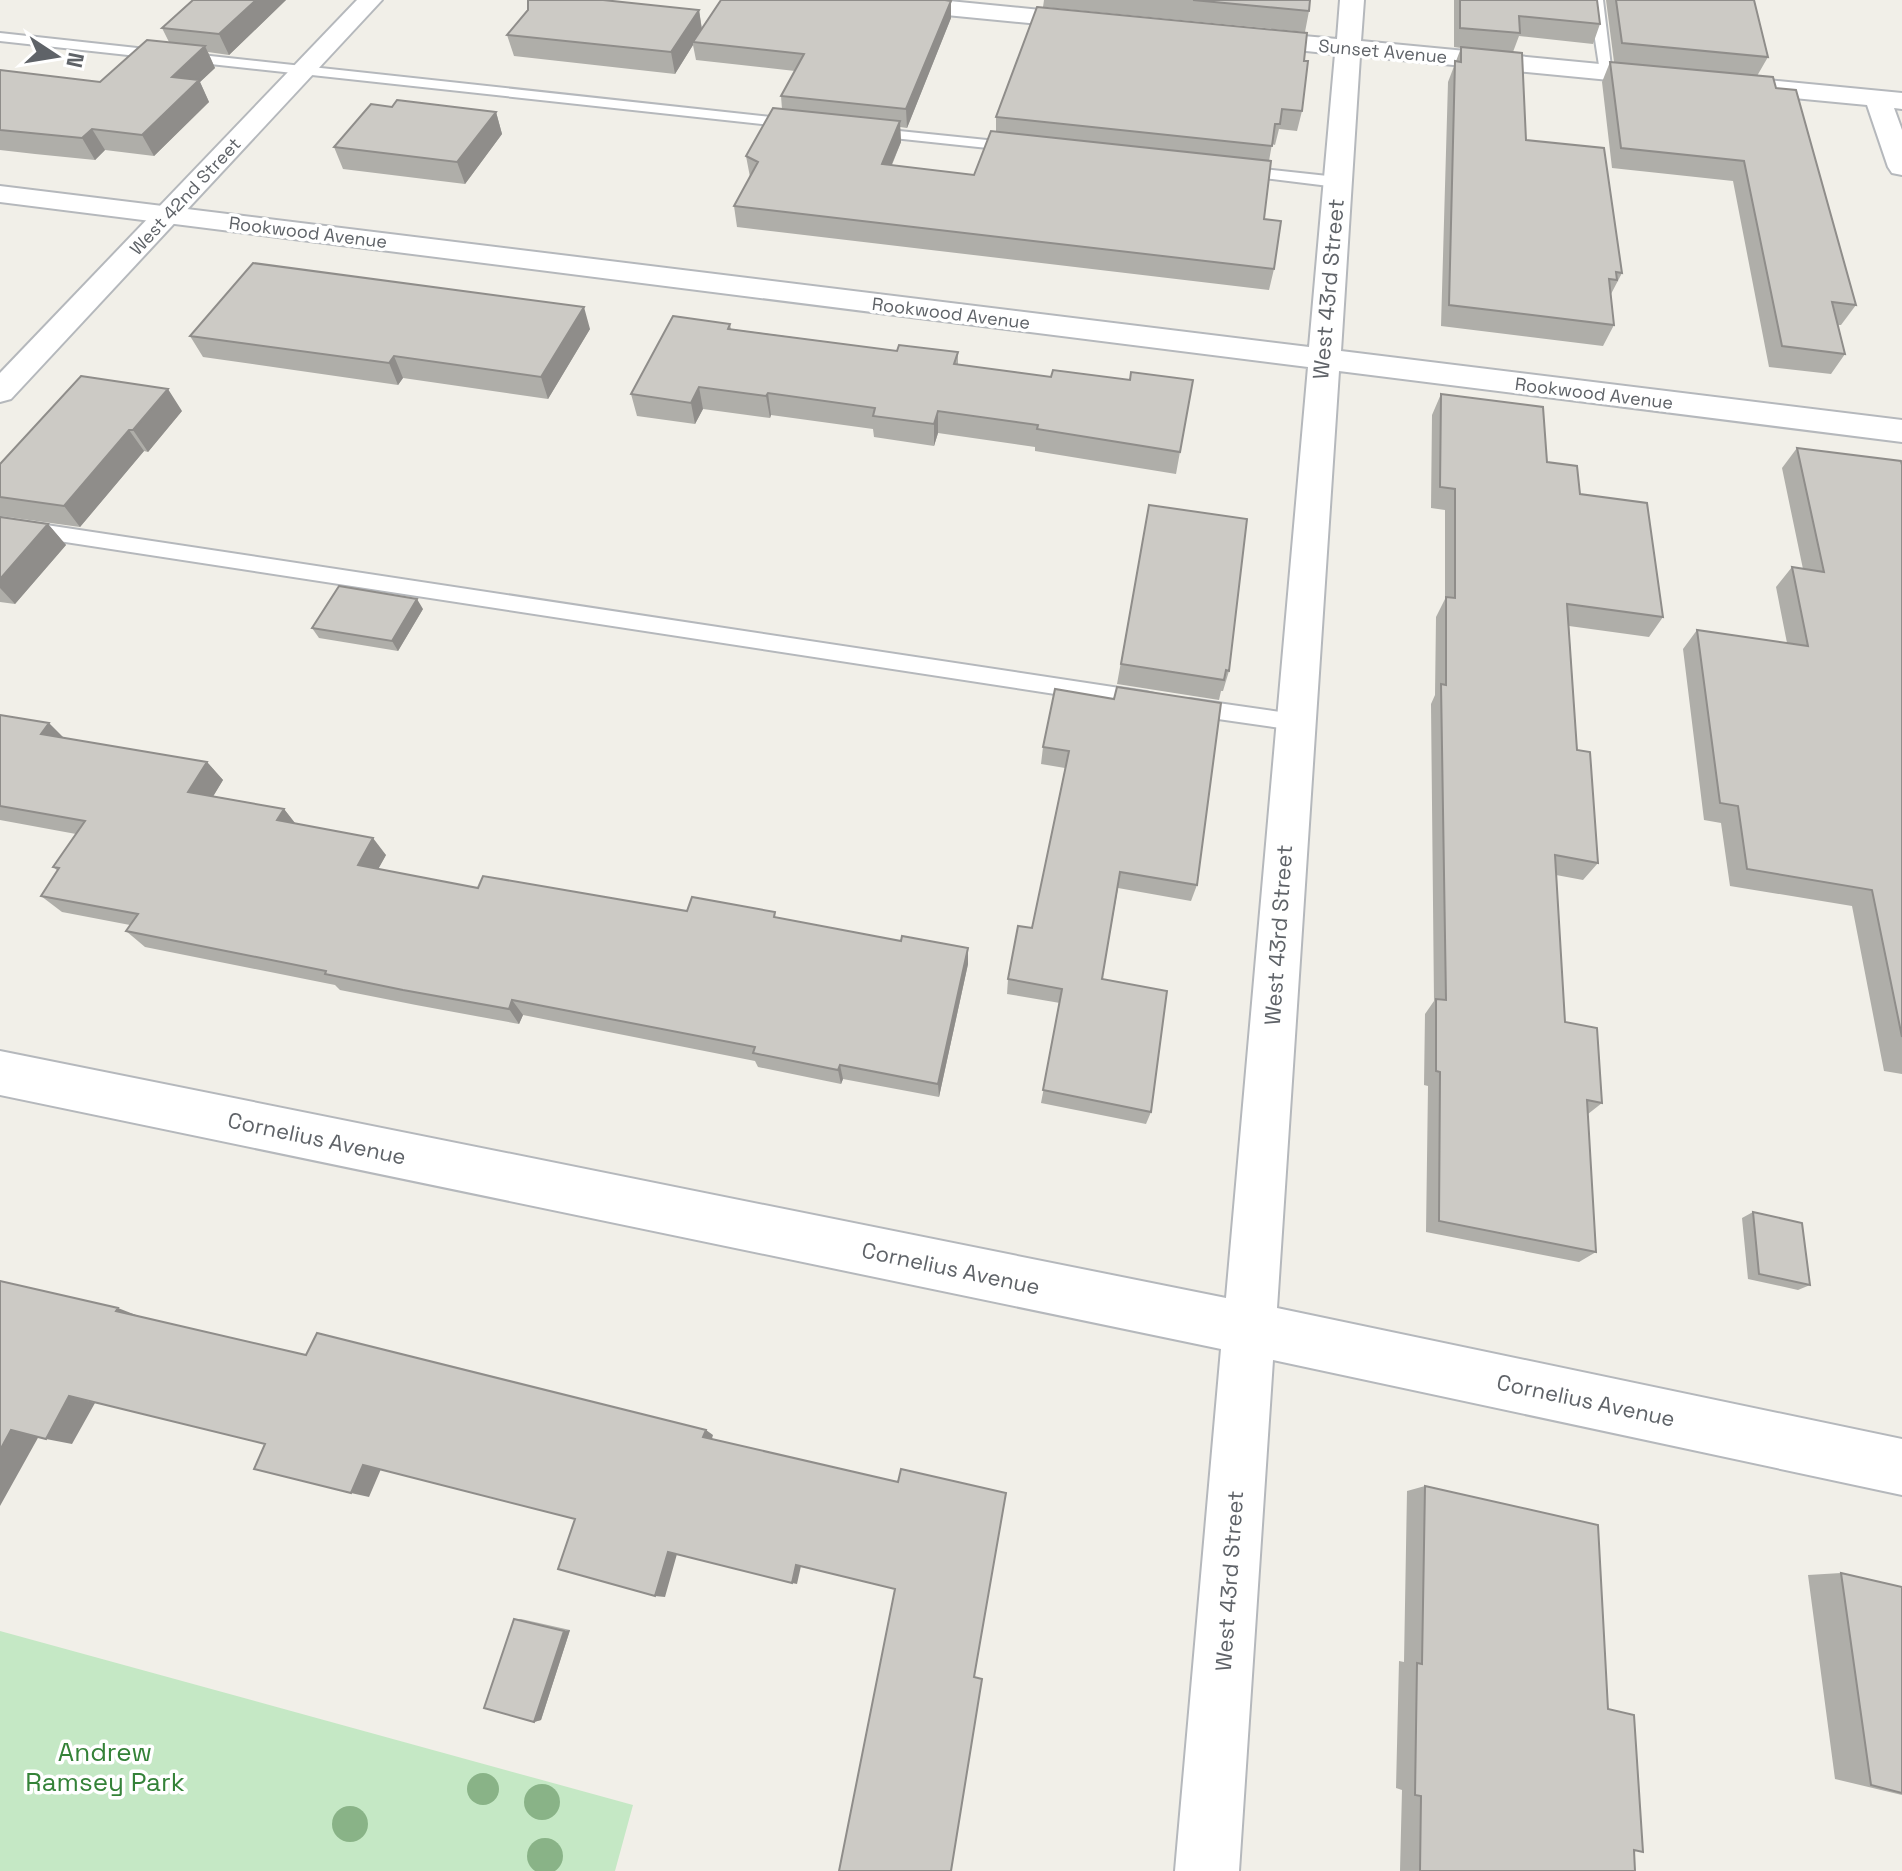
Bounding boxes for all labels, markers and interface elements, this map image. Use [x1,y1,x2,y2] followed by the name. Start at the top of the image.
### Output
[16,16,96,96] north arrow
[1318,34,1448,68] street label: Sunset Avenue
[60,50,91,70] text: N
[125,132,245,260] street label: West 42nd Street
[1306,198,1350,380] street label: West 43rd Street
[228,211,388,253] street label: Rookwood Avenue
[871,292,1031,334] street label: Rookwood Avenue
[1514,372,1674,414] street label: Rookwood Avenue
[1258,844,1298,1026] street label: West 43rd Street
[225,1105,409,1171] street label: Cornelius Avenue
[859,1235,1043,1301] street label: Cornelius Avenue
[1494,1367,1678,1433] street label: Cornelius Avenue
[1209,1490,1249,1672] street label: West 43rd Street
[25,1735,185,1799] park label: Andrew Ramsey Park

